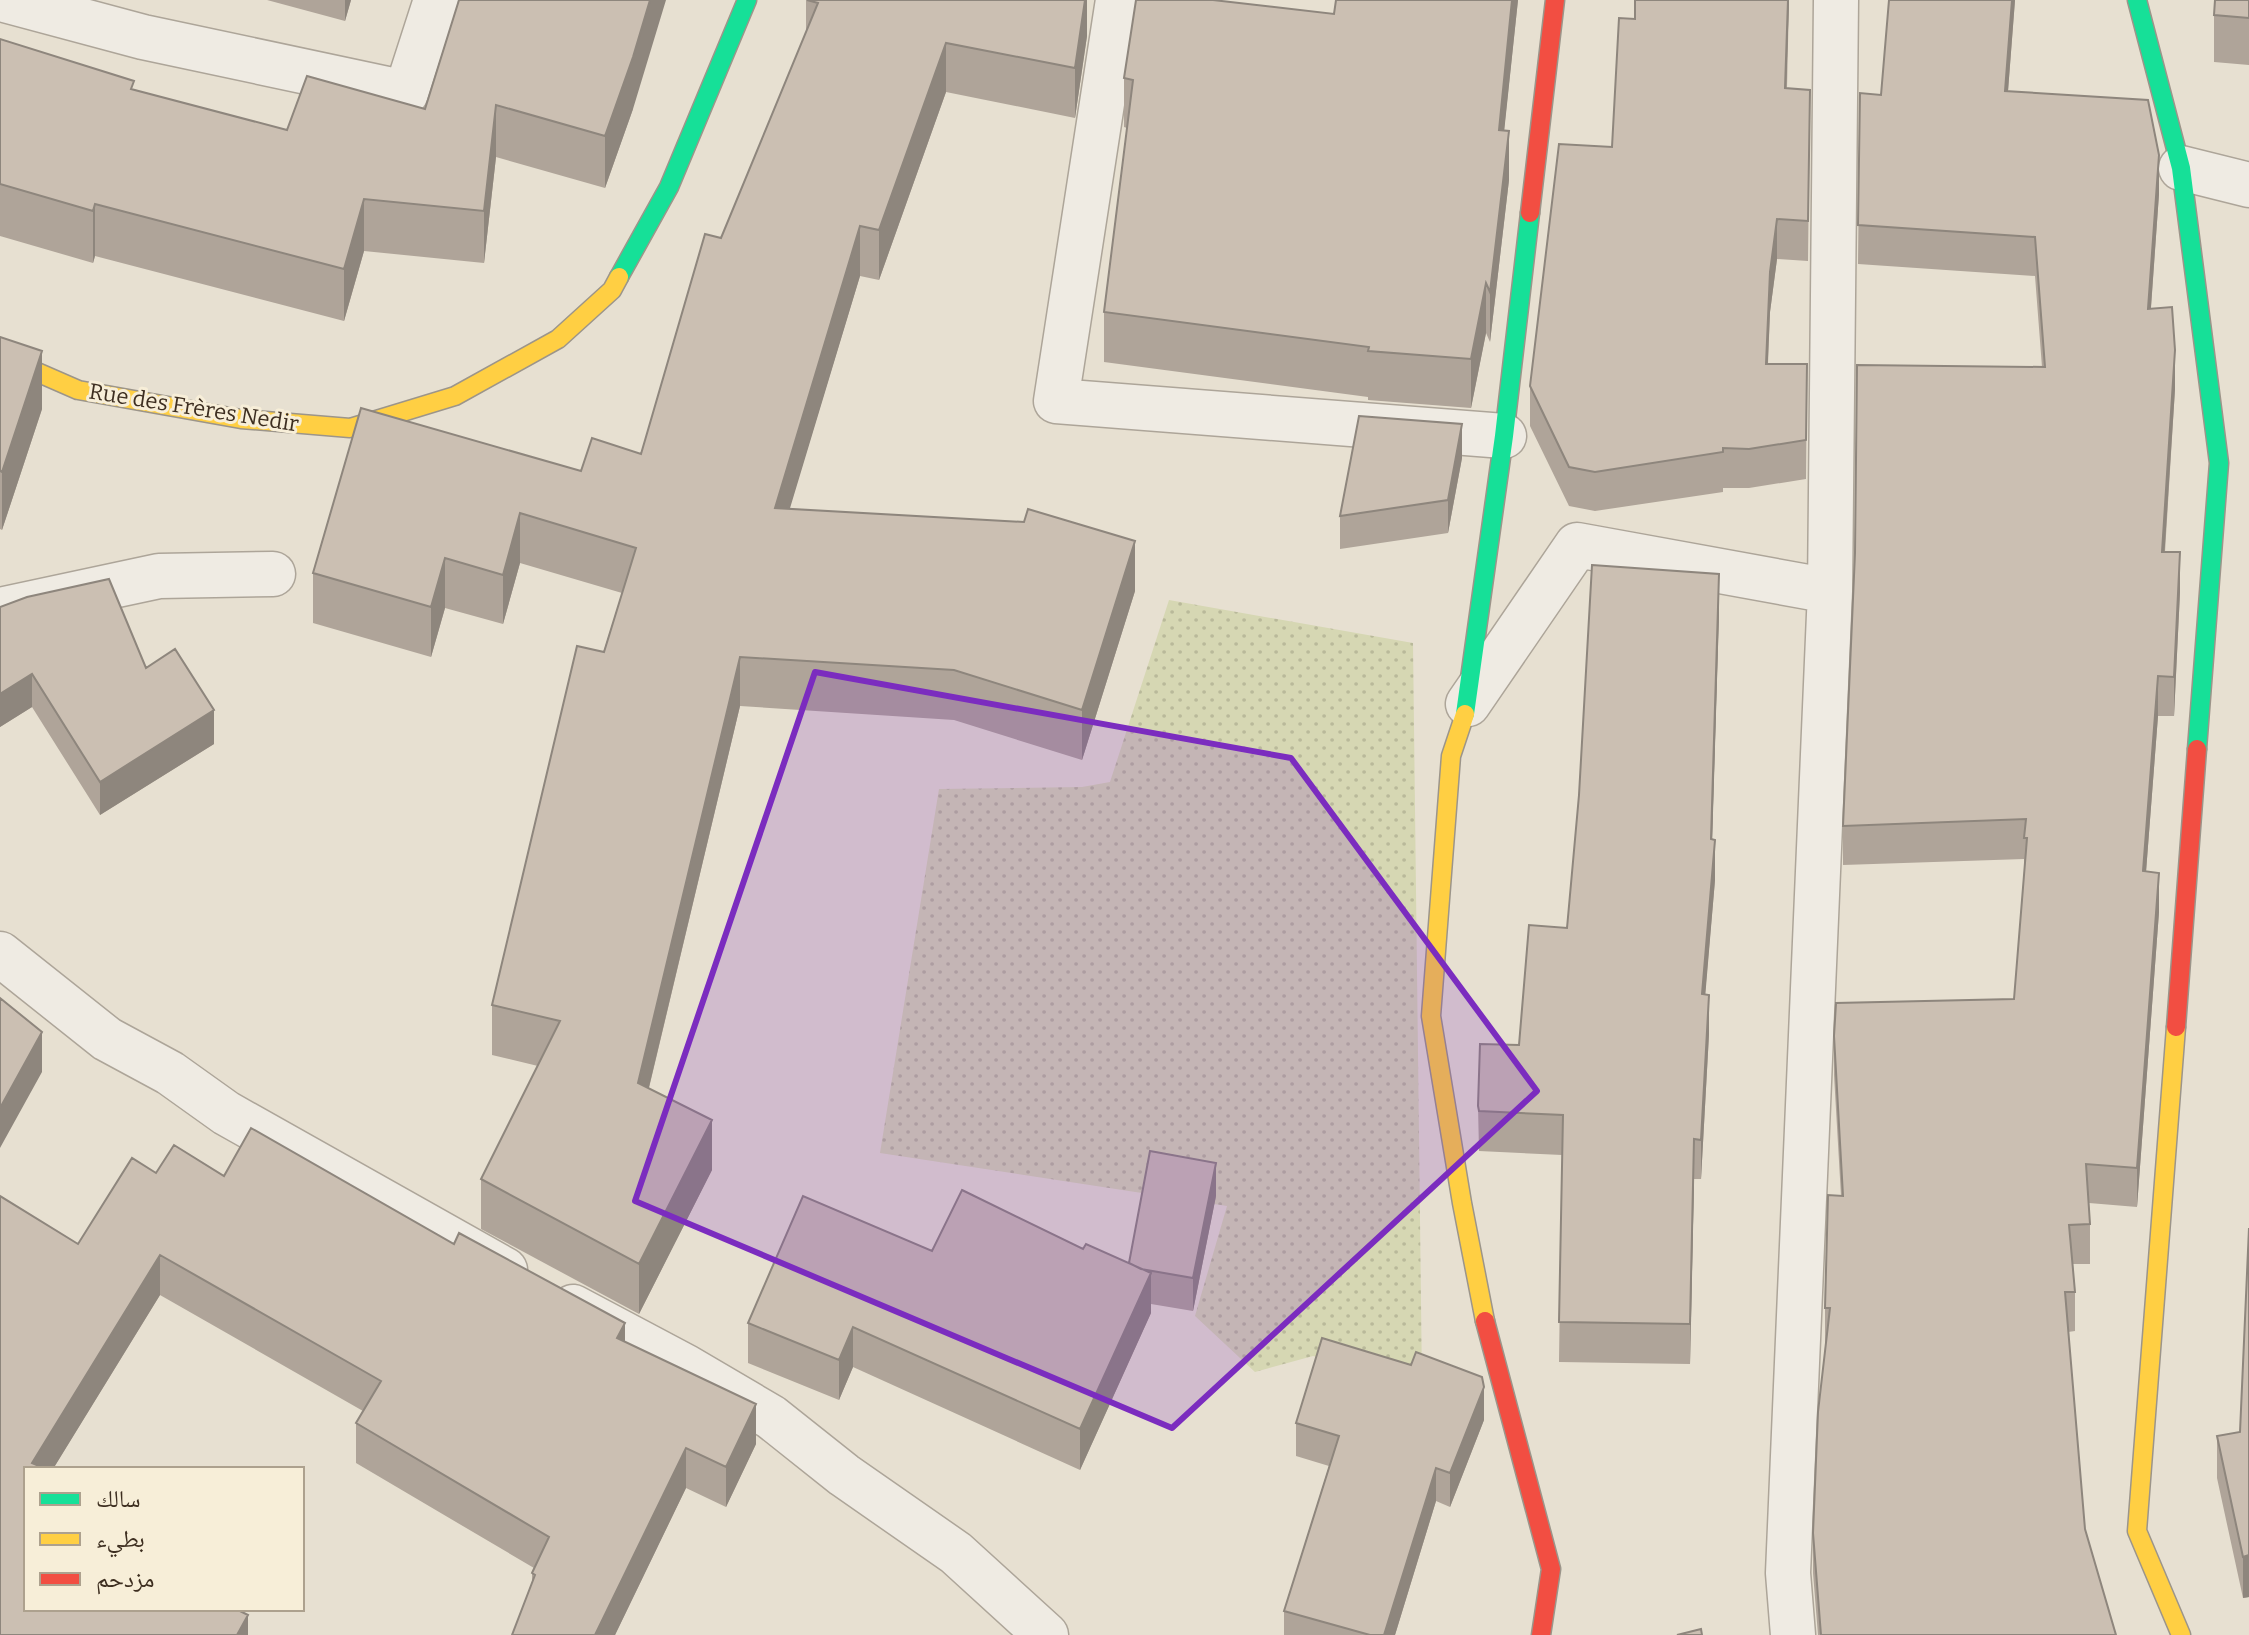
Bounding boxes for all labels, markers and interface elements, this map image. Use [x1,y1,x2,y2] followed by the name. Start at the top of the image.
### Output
[87,378,301,437] street label: Rue des Frères Nedir
[24,1467,304,1611] legend
[96,1485,141,1513] text: سالك
[96,1525,145,1558] text: بطيء
[96,1565,155,1595] text: مزدحم

